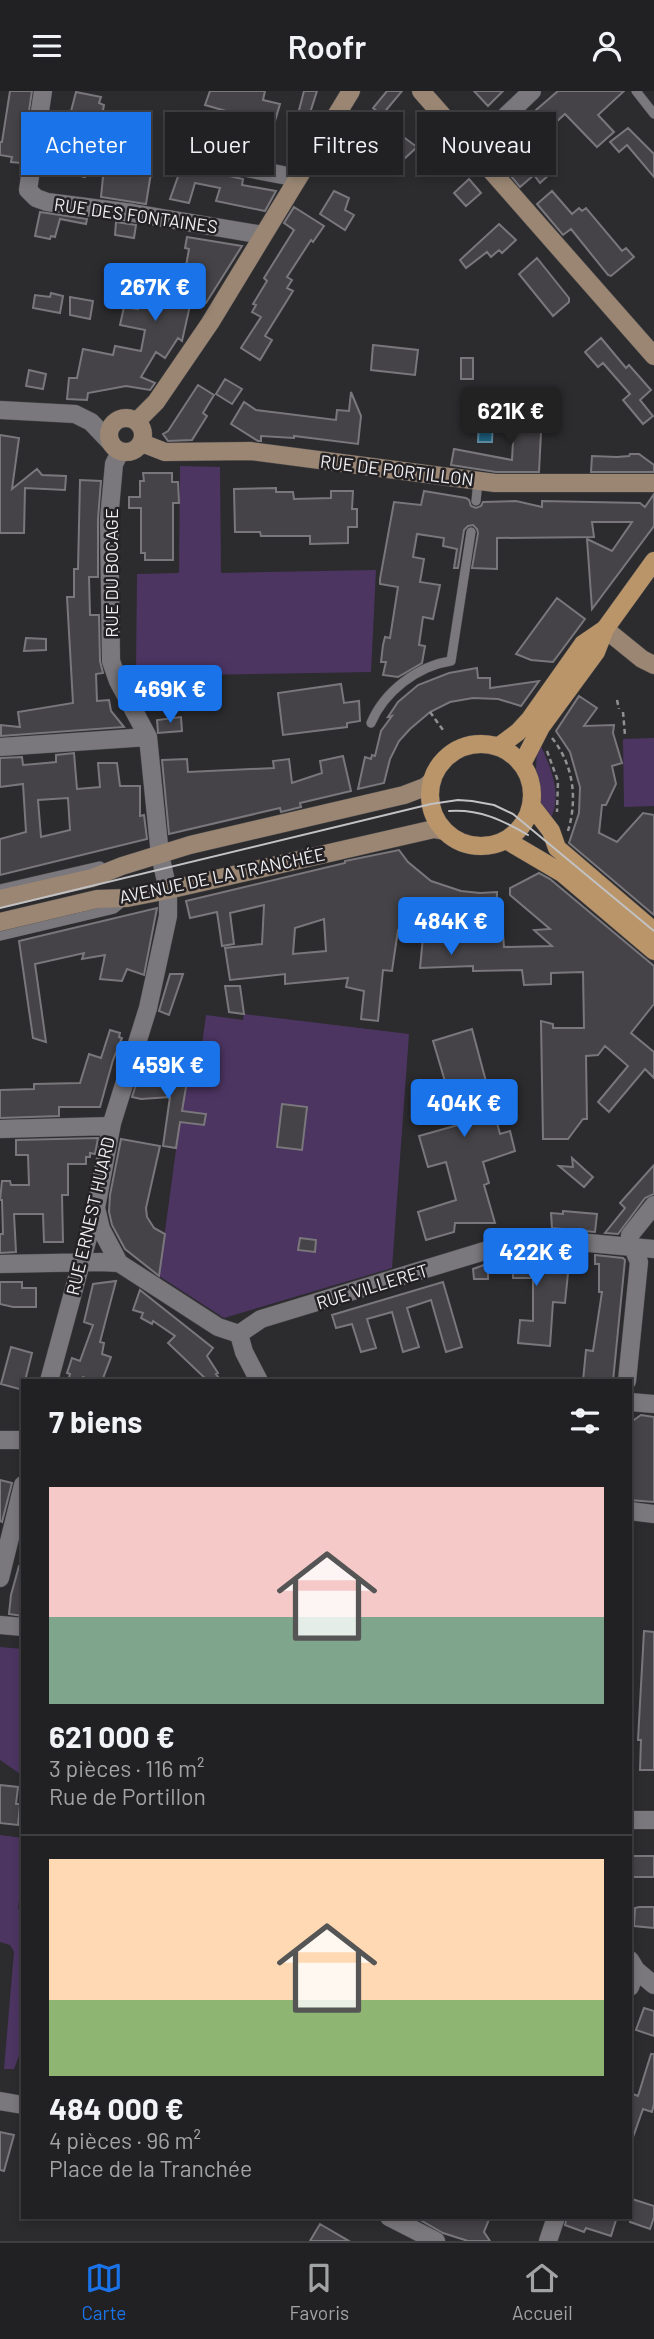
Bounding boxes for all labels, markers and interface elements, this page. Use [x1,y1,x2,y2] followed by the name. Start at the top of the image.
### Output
[28,27,66,65] icon: menu
[288,27,366,65] text: Roofr
[588,27,626,65] icon: person
[21,112,151,175] chip: Acheter
[165,112,274,175] chip: Louer
[288,112,403,175] chip: Filtres
[417,112,556,175] chip: Nouveau
[53,193,219,237] street label: RUE DES FONTAINES
[98,264,212,323] pin: 267K €
[120,272,190,300] text: 267K €
[454,387,568,447] pin: 621K €
[478,396,544,424] text: 621K €
[319,450,475,490] street label: RUE DE PORTILLON
[100,508,122,638] street label: RUE DU BOCAGE
[113,665,227,725] pin: 469K €
[134,674,206,702] text: 469K €
[117,842,327,908] street label: AVENUE DE LA TRANCHÉE
[394,897,508,957] pin: 484K €
[414,906,488,934] text: 484K €
[111,1041,225,1101] pin: 459K €
[132,1050,204,1078] text: 459K €
[407,1079,521,1139] pin: 404K €
[427,1088,501,1116] text: 404K €
[61,1134,119,1298] street label: RUE ERNEST HUARD
[479,1229,593,1288] pin: 422K €
[499,1237,573,1265] text: 422K €
[313,1259,431,1313] street label: RUE VILLERET
[566,1402,604,1440] icon: filters
[49,1403,142,1439] text: 7 biens
[264,1533,390,1659] icon: home
[49,1718,175,1754] text: 621 000 €
[49,1754,204,1782] text: 3 pièces · 116 m²
[49,1782,206,1810] text: Rue de Portillon
[264,1905,390,2031] icon: home
[49,2090,184,2126] text: 484 000 €
[49,2126,201,2154] text: 4 pièces · 96 m²
[49,2154,252,2182] text: Place de la Tranchée
[81,2259,127,2324] tab: Carte
[289,2259,349,2324] tab: Favoris
[512,2259,573,2324] tab: Accueil

